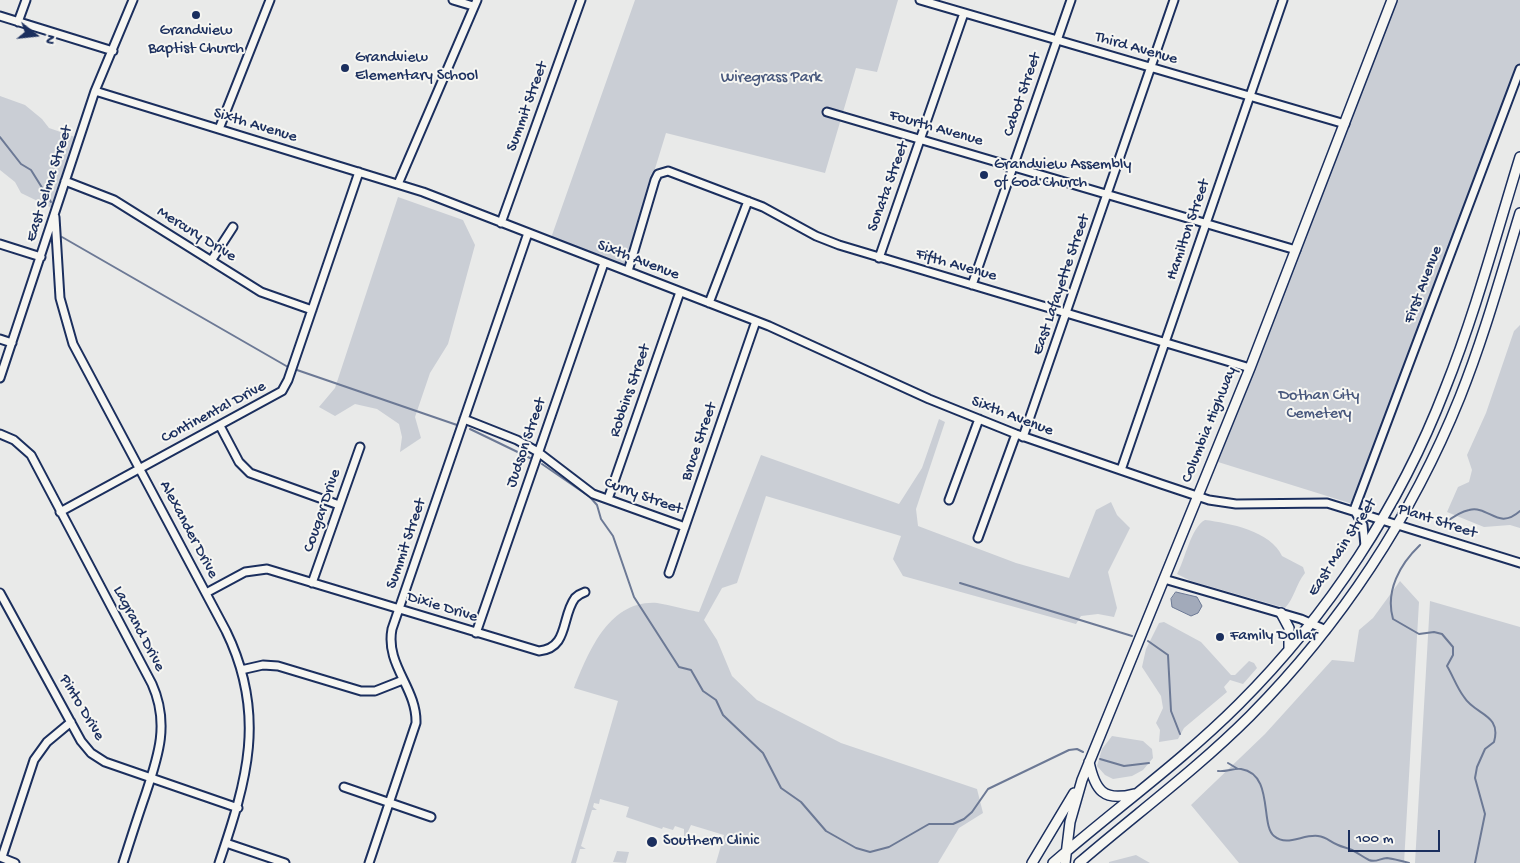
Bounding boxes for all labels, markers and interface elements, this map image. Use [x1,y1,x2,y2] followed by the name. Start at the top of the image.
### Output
[190,9,202,21] marker: Grandview Baptist Church
[10,10,60,60] north arrow
[148,22,244,60] place label: Grandview Baptist Church
[1092,28,1180,70] street label: Third Avenue
[40,33,59,46] text: N
[355,49,478,87] place label: Grandview Elementary School
[1000,51,1046,139] street label: Cabot Street
[503,60,553,154] street label: Summit Street
[339,62,351,74] marker: Grandview Elementary School
[721,69,821,89] park label: Wiregrass Park
[211,104,299,148] street label: Sixth Avenue
[887,106,985,152] street label: Fourth Avenue
[22,124,78,244] street label: East Selma Street
[864,140,914,234] street label: Sonata Street
[994,156,1131,194] place label: Grandview Assembly of God Church
[978,169,990,181] marker: Grandview Assembly of God Church
[1163,177,1215,283] street label: Hamilton Street
[153,203,239,267] street label: Mercury Drive
[1029,212,1095,358] street label: East Lafayette Street
[594,237,682,285] street label: Sixth Avenue
[1400,243,1448,327] street label: First Avenue
[913,245,999,287] street label: Fifth Avenue
[606,342,656,440] street label: Robbins Street
[1178,364,1242,486] street label: Columbia Highway
[158,377,270,449] street label: Continental Drive
[1279,387,1359,425] park label: Dothan City Cemetery
[968,393,1056,441] street label: Sixth Avenue
[503,396,551,490] street label: Judson Street
[678,400,722,484] street label: Bruce Street
[300,467,346,555] street label: Cougar Drive
[601,474,685,520] street label: Curry Street
[154,478,222,582] street label: Alexander Drive
[383,496,431,592] street label: Summit Street
[1304,496,1382,600] street label: East Main Street
[1395,500,1479,544] street label: Plant Street
[107,583,169,675] street label: Lagrand Drive
[404,588,480,628] street label: Dixie Drive
[1230,627,1317,647] place label: Family Dollar
[1214,631,1226,643] marker: Family Dollar
[54,672,108,744] street label: Pinto Drive
[1350,820,1442,852] scale bar
[1356,830,1393,848] text: 100 m
[663,832,759,852] place label: Southern Clinic
[645,835,659,849] marker: Southern Clinic

